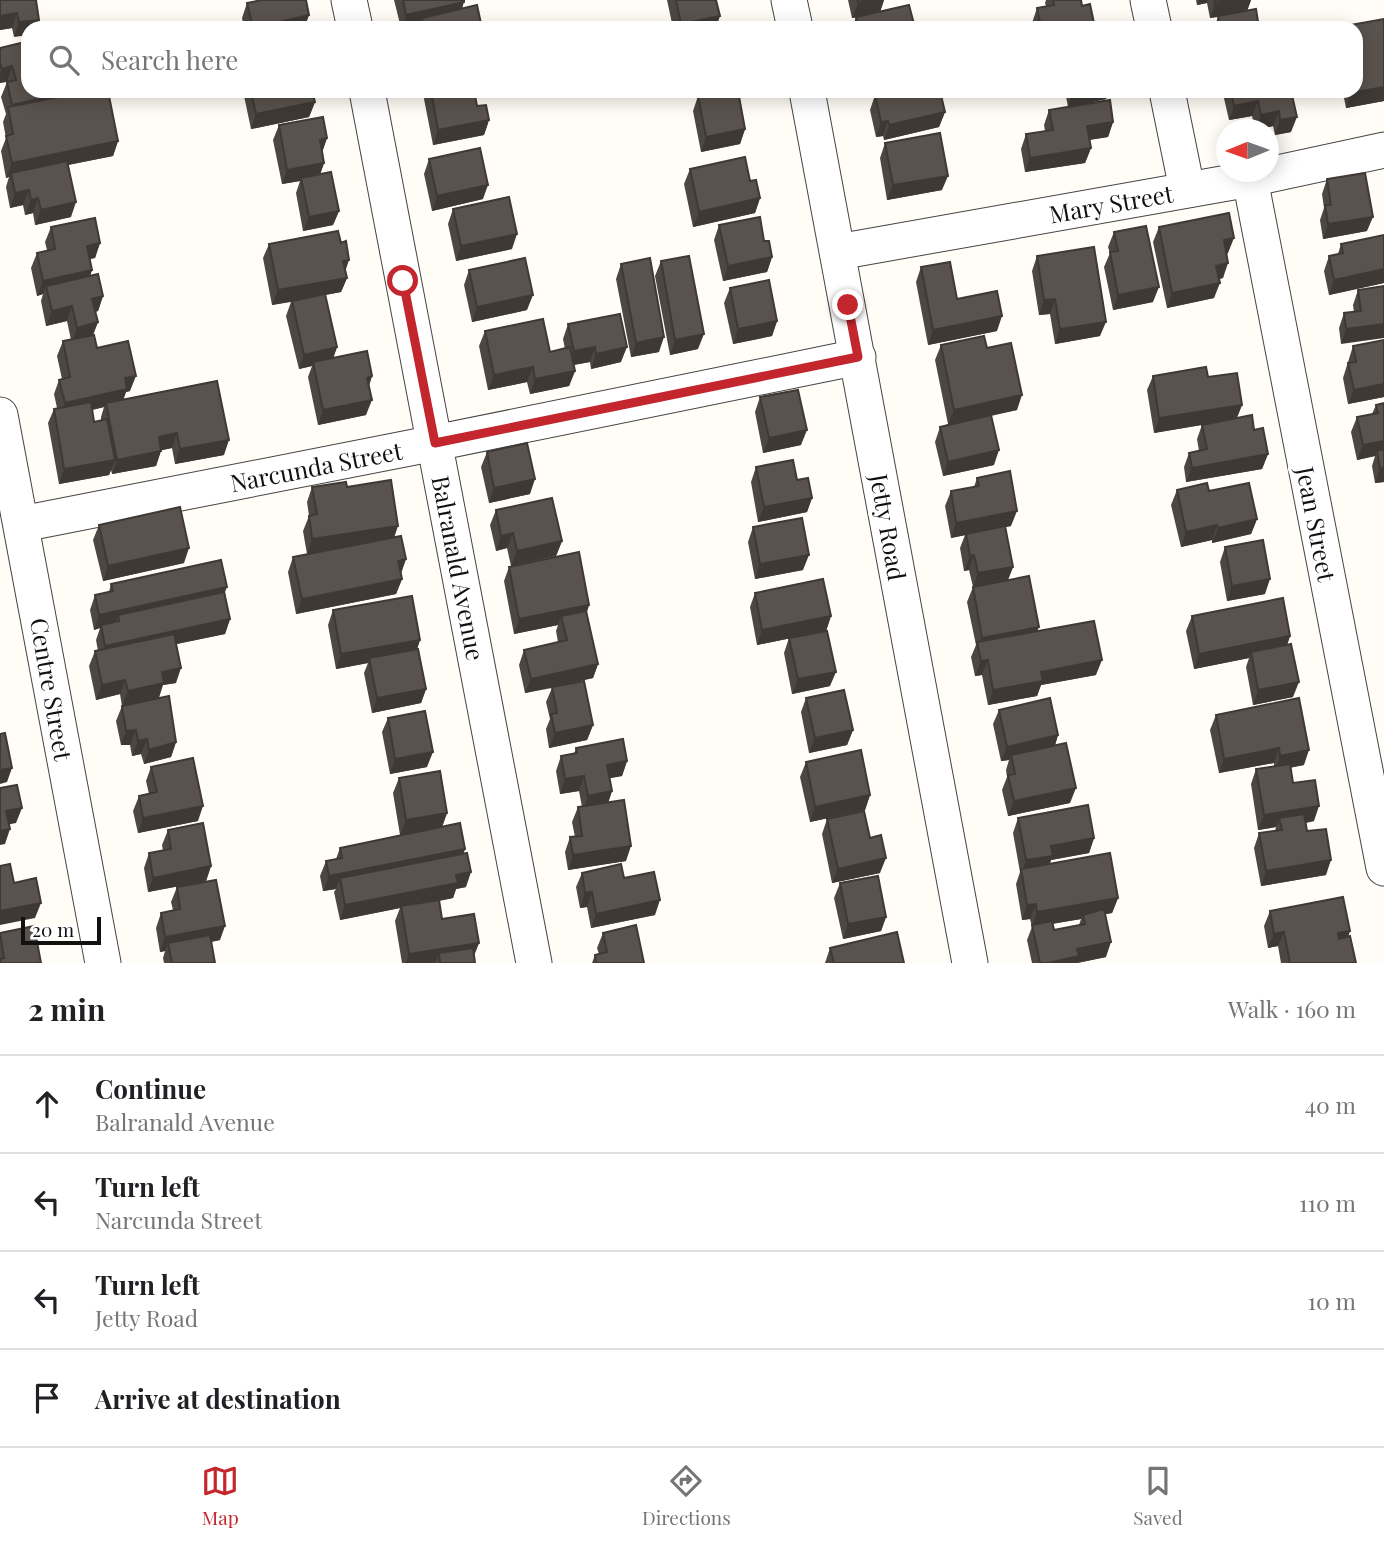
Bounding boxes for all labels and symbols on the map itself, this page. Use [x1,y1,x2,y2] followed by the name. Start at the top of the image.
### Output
[1216,119,1279,182] north arrow
[1047,176,1176,230] street label: Mary Street
[387,265,418,296] route start
[832,289,863,320] route end
[227,434,405,498] street label: Narcunda Street
[1290,463,1344,585] street label: Jean Street
[864,470,914,583] street label: Jetty Road
[425,473,493,663] street label: Balranald Avenue
[24,615,80,763] street label: Centre Street
[21,914,102,946] scale bar

